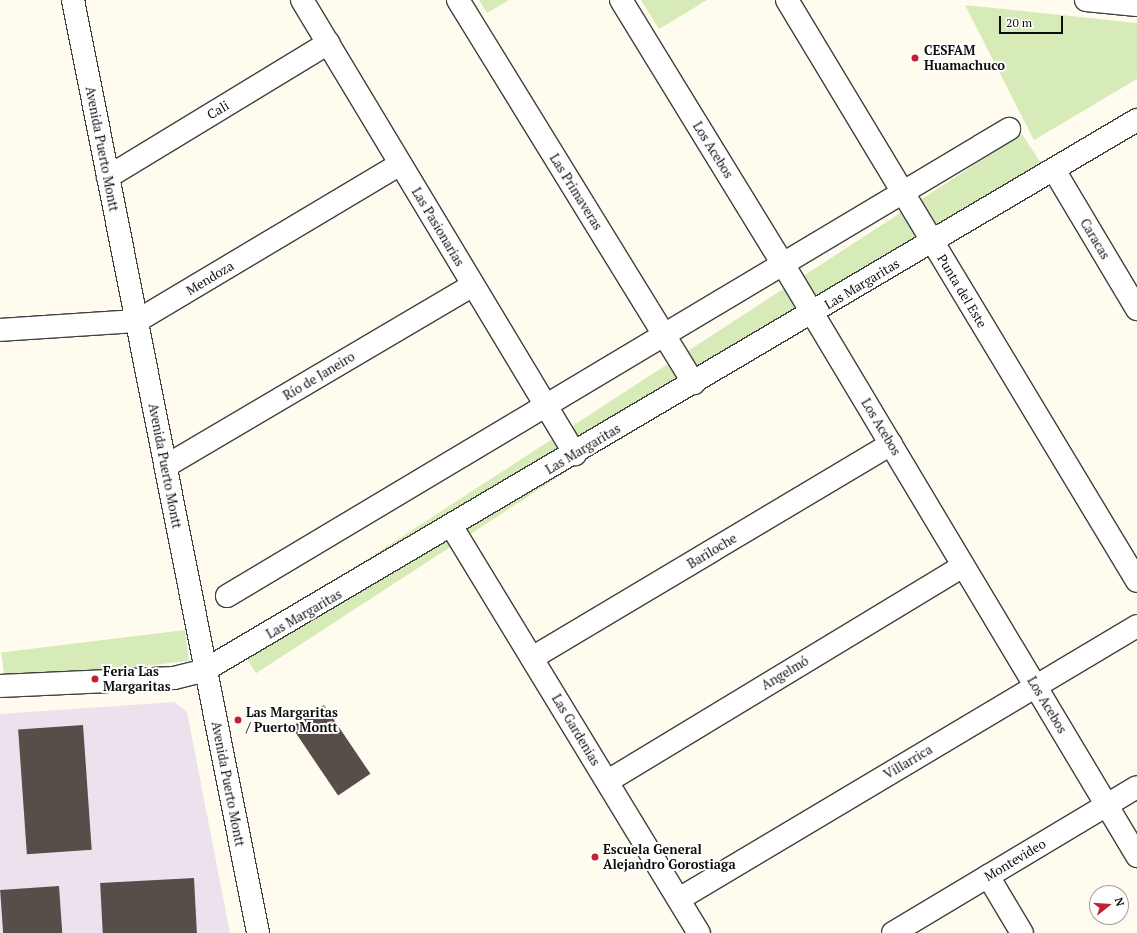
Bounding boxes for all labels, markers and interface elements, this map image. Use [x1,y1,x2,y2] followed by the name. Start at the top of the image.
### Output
[1001,8,1065,34] scale bar
[1006,15,1032,30] text: 20 m
[924,43,1005,74] place label: CESFAM Huamachuco
[909,52,921,64] marker: CESFAM Huamachuco
[82,85,122,213] street label: Avenida Puerto Montt
[204,97,232,123] street label: Cali
[689,119,737,181] street label: Los Acebos
[546,151,606,233] street label: Las Primaveras
[408,185,468,269] street label: Las Pasionarias
[1077,216,1113,262] street label: Caracas
[934,251,990,331] street label: Punta del Este
[822,256,902,312] street label: Las Margaritas
[183,258,237,298] street label: Mendoza
[280,349,358,403] street label: Río de Janeiro
[858,396,904,458] street label: Los Acebos
[145,402,185,530] street label: Avenida Puerto Montt
[543,421,623,477] street label: Las Margaritas
[684,530,740,572] street label: Bariloche
[263,586,345,642] street label: Las Margaritas
[759,653,811,693] street label: Angelmó
[103,664,171,695] place label: Feria Las Margaritas
[90,674,100,684] marker: Feria Las Margaritas
[1024,674,1070,736] street label: Los Acebos
[549,691,603,769] street label: Las Gardenias
[246,705,338,736] place label: Las Margaritas / Puerto Montt
[233,715,243,725] marker: Las Margaritas / Puerto Montt
[208,720,248,848] street label: Avenida Puerto Montt
[881,741,935,783] street label: Villarrica
[982,836,1048,884] street label: Montevideo
[603,842,736,873] place label: Escuela General Alejandro Gorostiaga
[590,852,600,862] marker: Escuela General Alejandro Gorostiaga
[1089,885,1129,925] north arrow
[1112,896,1127,908] text: N

